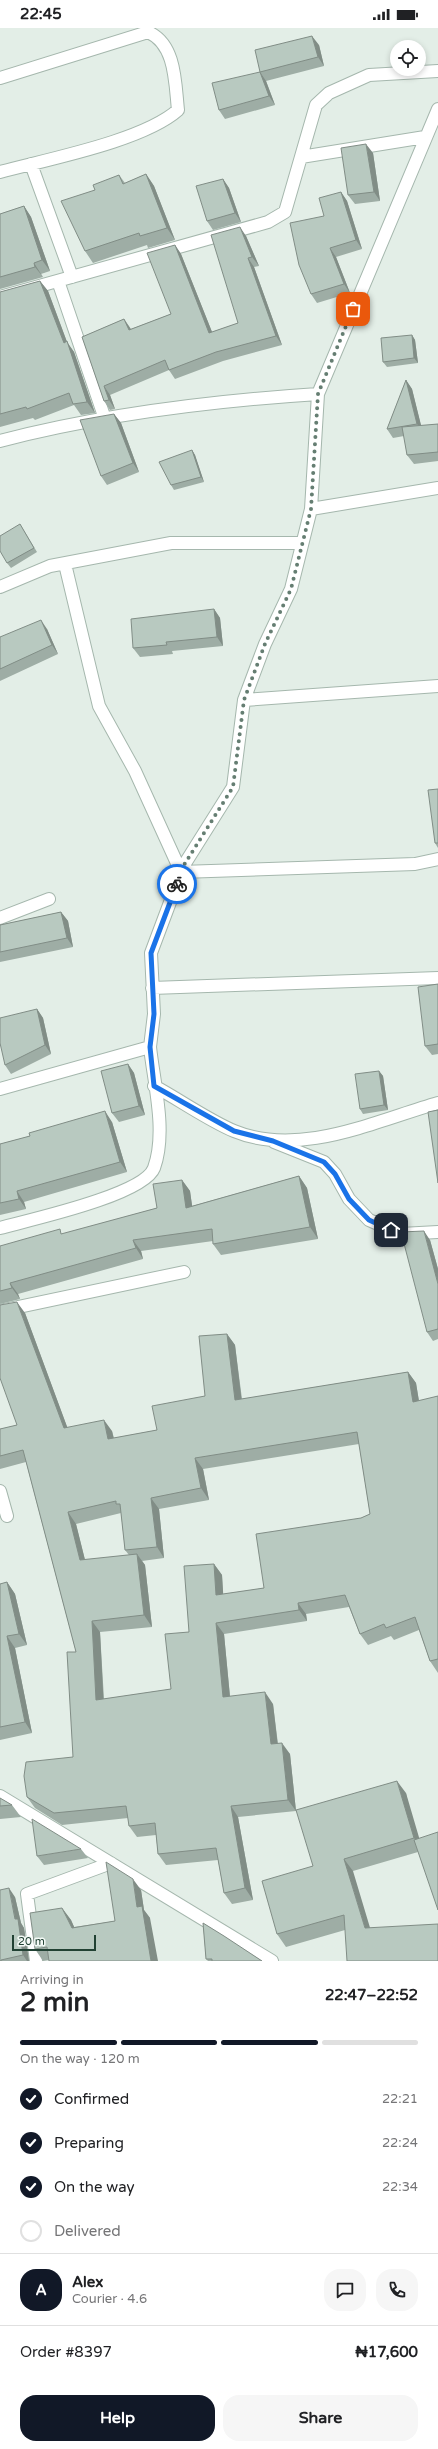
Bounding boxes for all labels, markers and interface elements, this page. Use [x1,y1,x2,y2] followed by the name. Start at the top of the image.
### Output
[20,5,62,23] text: 22:45
[390,40,426,76] map controls
[390,40,426,76] button: locate
[336,292,370,326] pin
[342,298,364,320] icon: bag
[157,864,197,904] courier
[166,873,188,895] icon: bike
[374,1213,408,1247] pin
[380,1219,402,1241] icon: home
[12,1933,96,1952] scale bar
[18,1935,45,1948] text: 20 m
[20,1972,84,1988] text: Arriving in
[325,1986,418,2004] text: 22:47–22:52
[20,1987,89,2018] text: 2 min
[20,2051,140,2067] text: On the way · 120 m
[20,2088,42,2110] icon: check
[54,2090,129,2108] text: Confirmed
[382,2091,418,2107] text: 22:21
[20,2132,42,2154] icon: check
[54,2134,124,2152] text: Preparing
[382,2135,418,2151] text: 22:24
[20,2176,42,2198] icon: check
[54,2178,134,2196] text: On the way
[382,2179,418,2195] text: 22:34
[54,2222,121,2240] text: Delivered
[324,2269,366,2311] button: chat
[376,2269,418,2311] button: phone
[72,2273,103,2291] text: Alex
[35,2281,47,2299] text: A
[72,2291,147,2307] text: Courier · 4.6
[20,2343,112,2361] text: Order #8397
[355,2343,418,2361] text: ₦17,600
[20,2395,215,2441] button: Help
[223,2395,418,2441] button: Share

